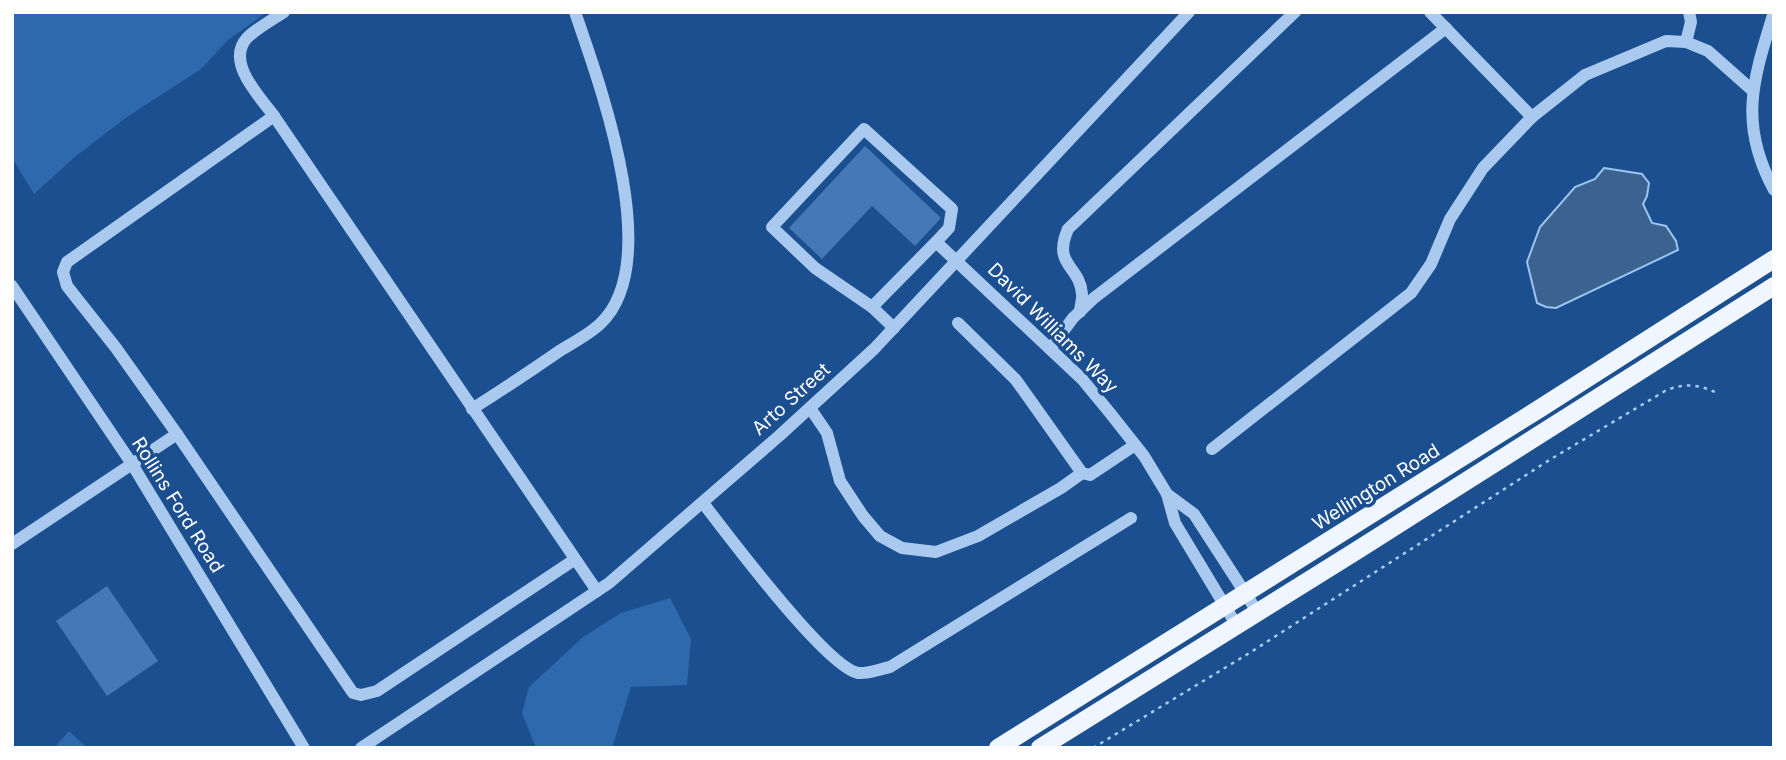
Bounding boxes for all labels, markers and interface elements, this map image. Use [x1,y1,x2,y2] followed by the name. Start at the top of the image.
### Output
[983,258,1123,398] street label: David Williams Way
[747,358,835,440] street label: Arto Street
[127,433,229,577] street label: Rollins Ford Road
[1308,439,1444,535] street label: Wellington Road

